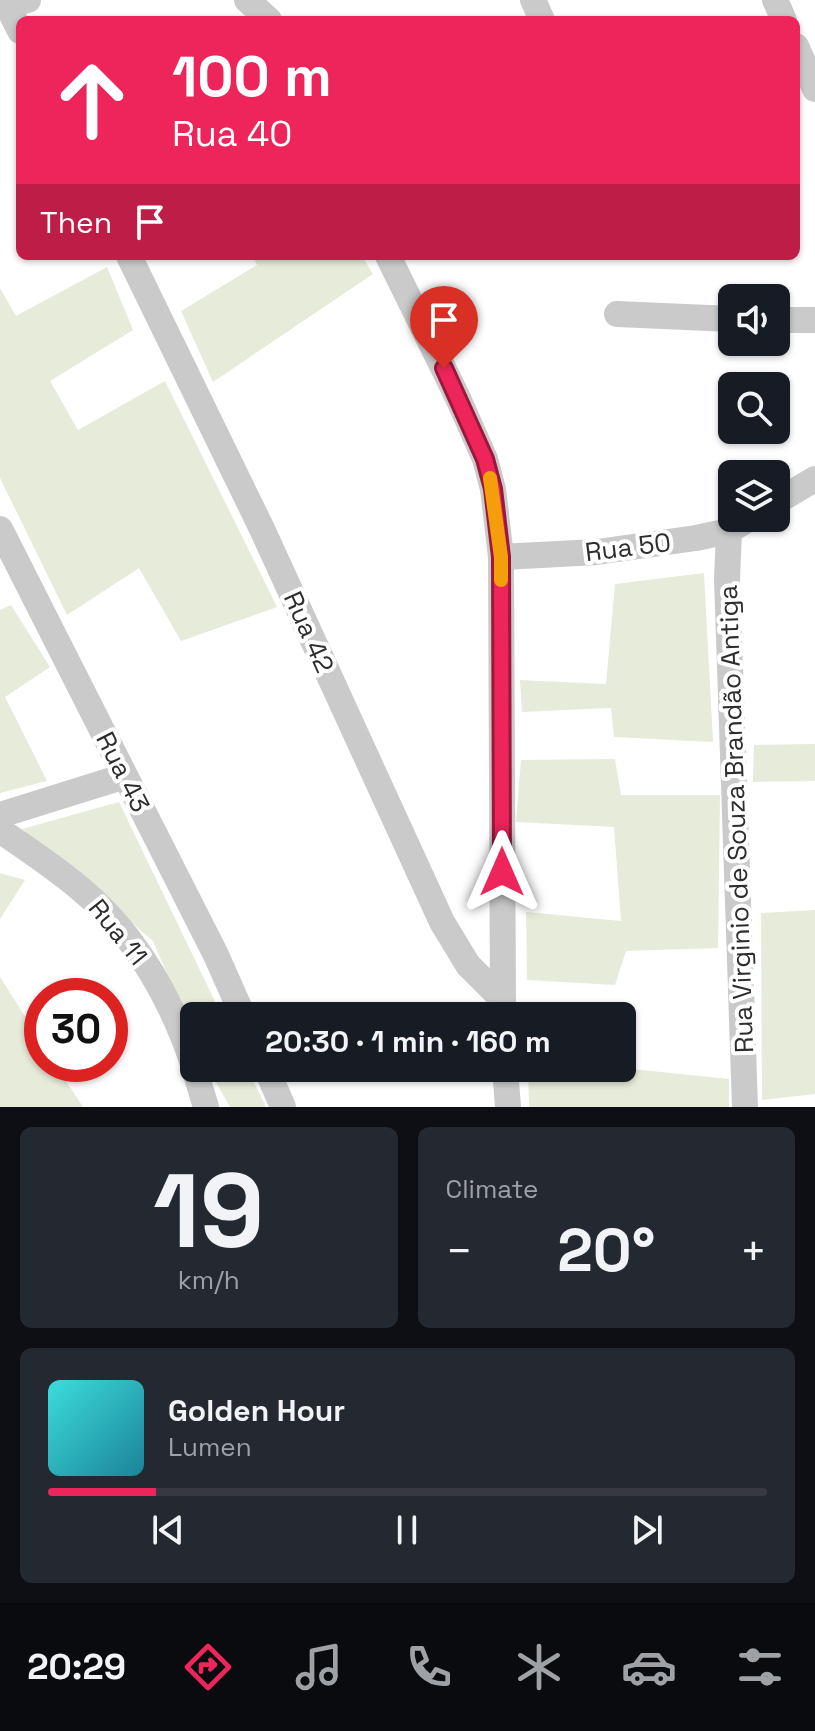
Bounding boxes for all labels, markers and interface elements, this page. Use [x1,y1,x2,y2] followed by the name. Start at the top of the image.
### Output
[172,41,332,112] text: 100 m
[40,48,144,152] icon: ahead
[172,111,292,157] text: Rua 40
[128,200,172,244] icon: arrive
[40,203,112,242] text: Then
[718,284,790,532] map controls
[718,284,790,356] button: sound
[410,286,478,368] pin
[422,298,466,342] icon: arrive
[718,372,790,444] button: search
[718,460,790,532] button: layers
[583,525,673,569] street label: Rua 50
[711,584,761,1054] street label: Rua Virginio de Souza Brandão Antiga
[276,586,342,678] street label: Rua 42
[88,726,158,818] street label: Rua 43
[460,830,544,914] position arrow
[81,892,155,972] street label: Rua 11
[24,978,128,1082] speed limit sign: 30
[265,1022,551,1061] text: 20:30 · 1 min · 160 m
[153,1145,264,1277] text: 19
[446,1172,538,1206] text: Climate
[557,1212,655,1289] text: 20°
[446,1223,473,1279] text: −
[740,1223,767,1279] text: +
[178,1263,240,1297] text: km/h
[168,1391,345,1430] text: Golden Hour
[168,1430,252,1464] text: Lumen
[146,1508,190,1552] icon: previous
[385,1508,429,1552] icon: pause
[625,1508,669,1552] icon: next
[180,1639,236,1695] icon: directions
[291,1639,347,1695] icon: music
[401,1639,457,1695] icon: phone
[511,1639,567,1695] icon: climate
[621,1639,677,1695] icon: car
[732,1639,788,1695] icon: filters
[27,1644,126,1690] text: 20:29

